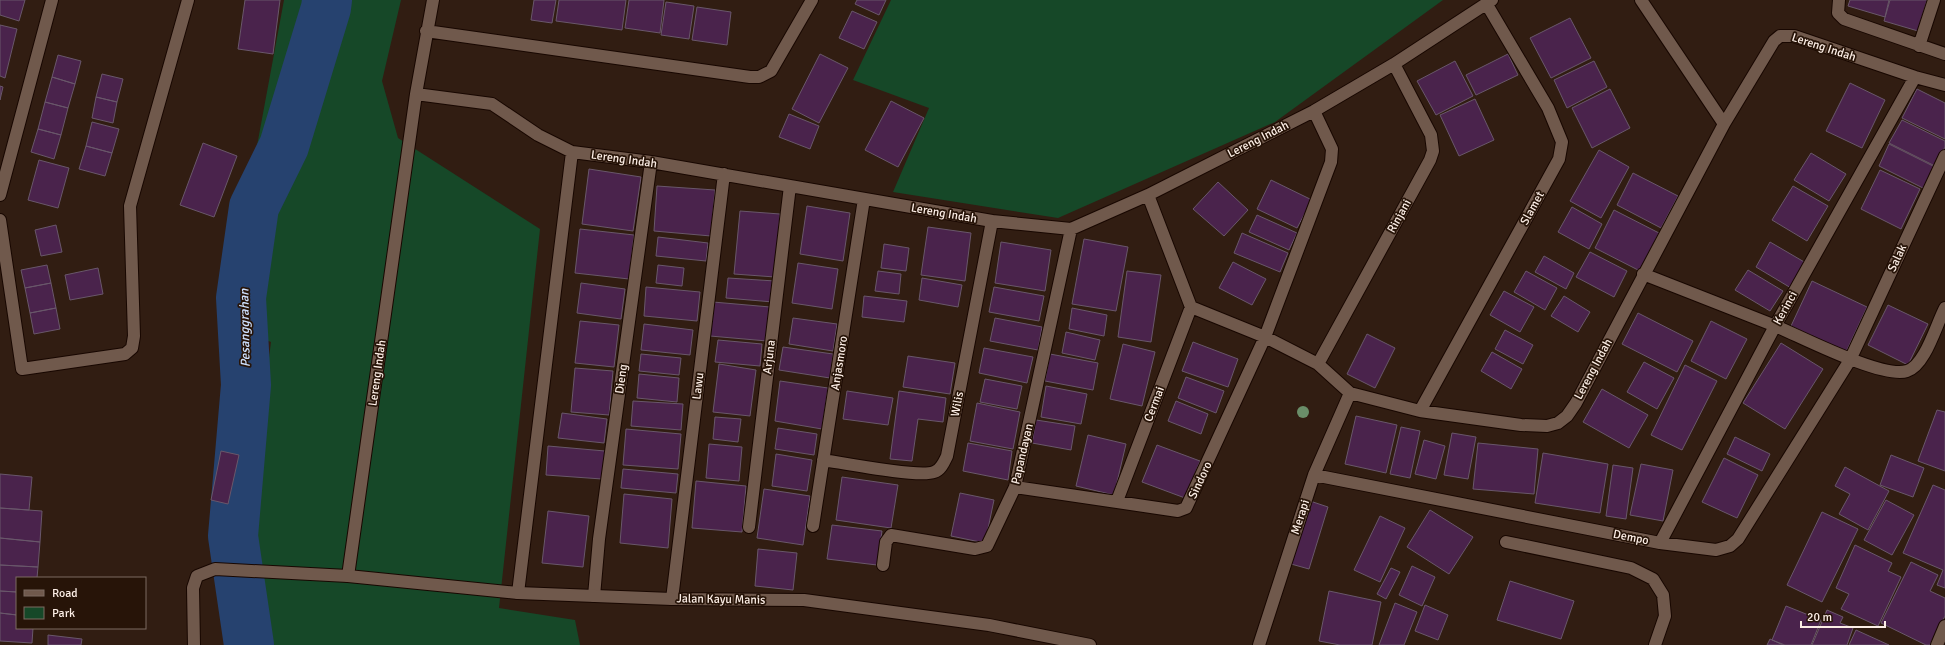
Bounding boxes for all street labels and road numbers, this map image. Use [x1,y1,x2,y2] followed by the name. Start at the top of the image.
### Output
[1790,30,1858,65] street label: Lereng Indah
[1225,118,1291,161] street label: Lereng Indah
[590,147,658,172] street label: Lereng Indah
[1517,189,1548,228] street label: Slamet
[1384,197,1415,236] street label: Rinjani
[910,200,978,227] street label: Lereng Indah
[1885,242,1910,274] street label: Salak
[1770,289,1801,328] street label: Kerinci
[828,335,851,391] street label: Anjasmoro
[1571,336,1616,402] street label: Lereng Indah
[365,339,390,407] street label: Lereng Indah
[760,339,779,375] street label: Arjuna
[612,363,631,395] street label: Dieng
[689,372,708,401] street label: Lawu
[1141,384,1168,424] street label: Cermai
[948,390,967,418] street label: Wilis
[1008,422,1037,486] street label: Papandayan
[1185,459,1216,501] street label: Sindoro
[1288,498,1313,536] street label: Merapi
[1612,527,1650,548] street label: Dempo
[677,591,765,608] street label: Jalan Kayu Manis

